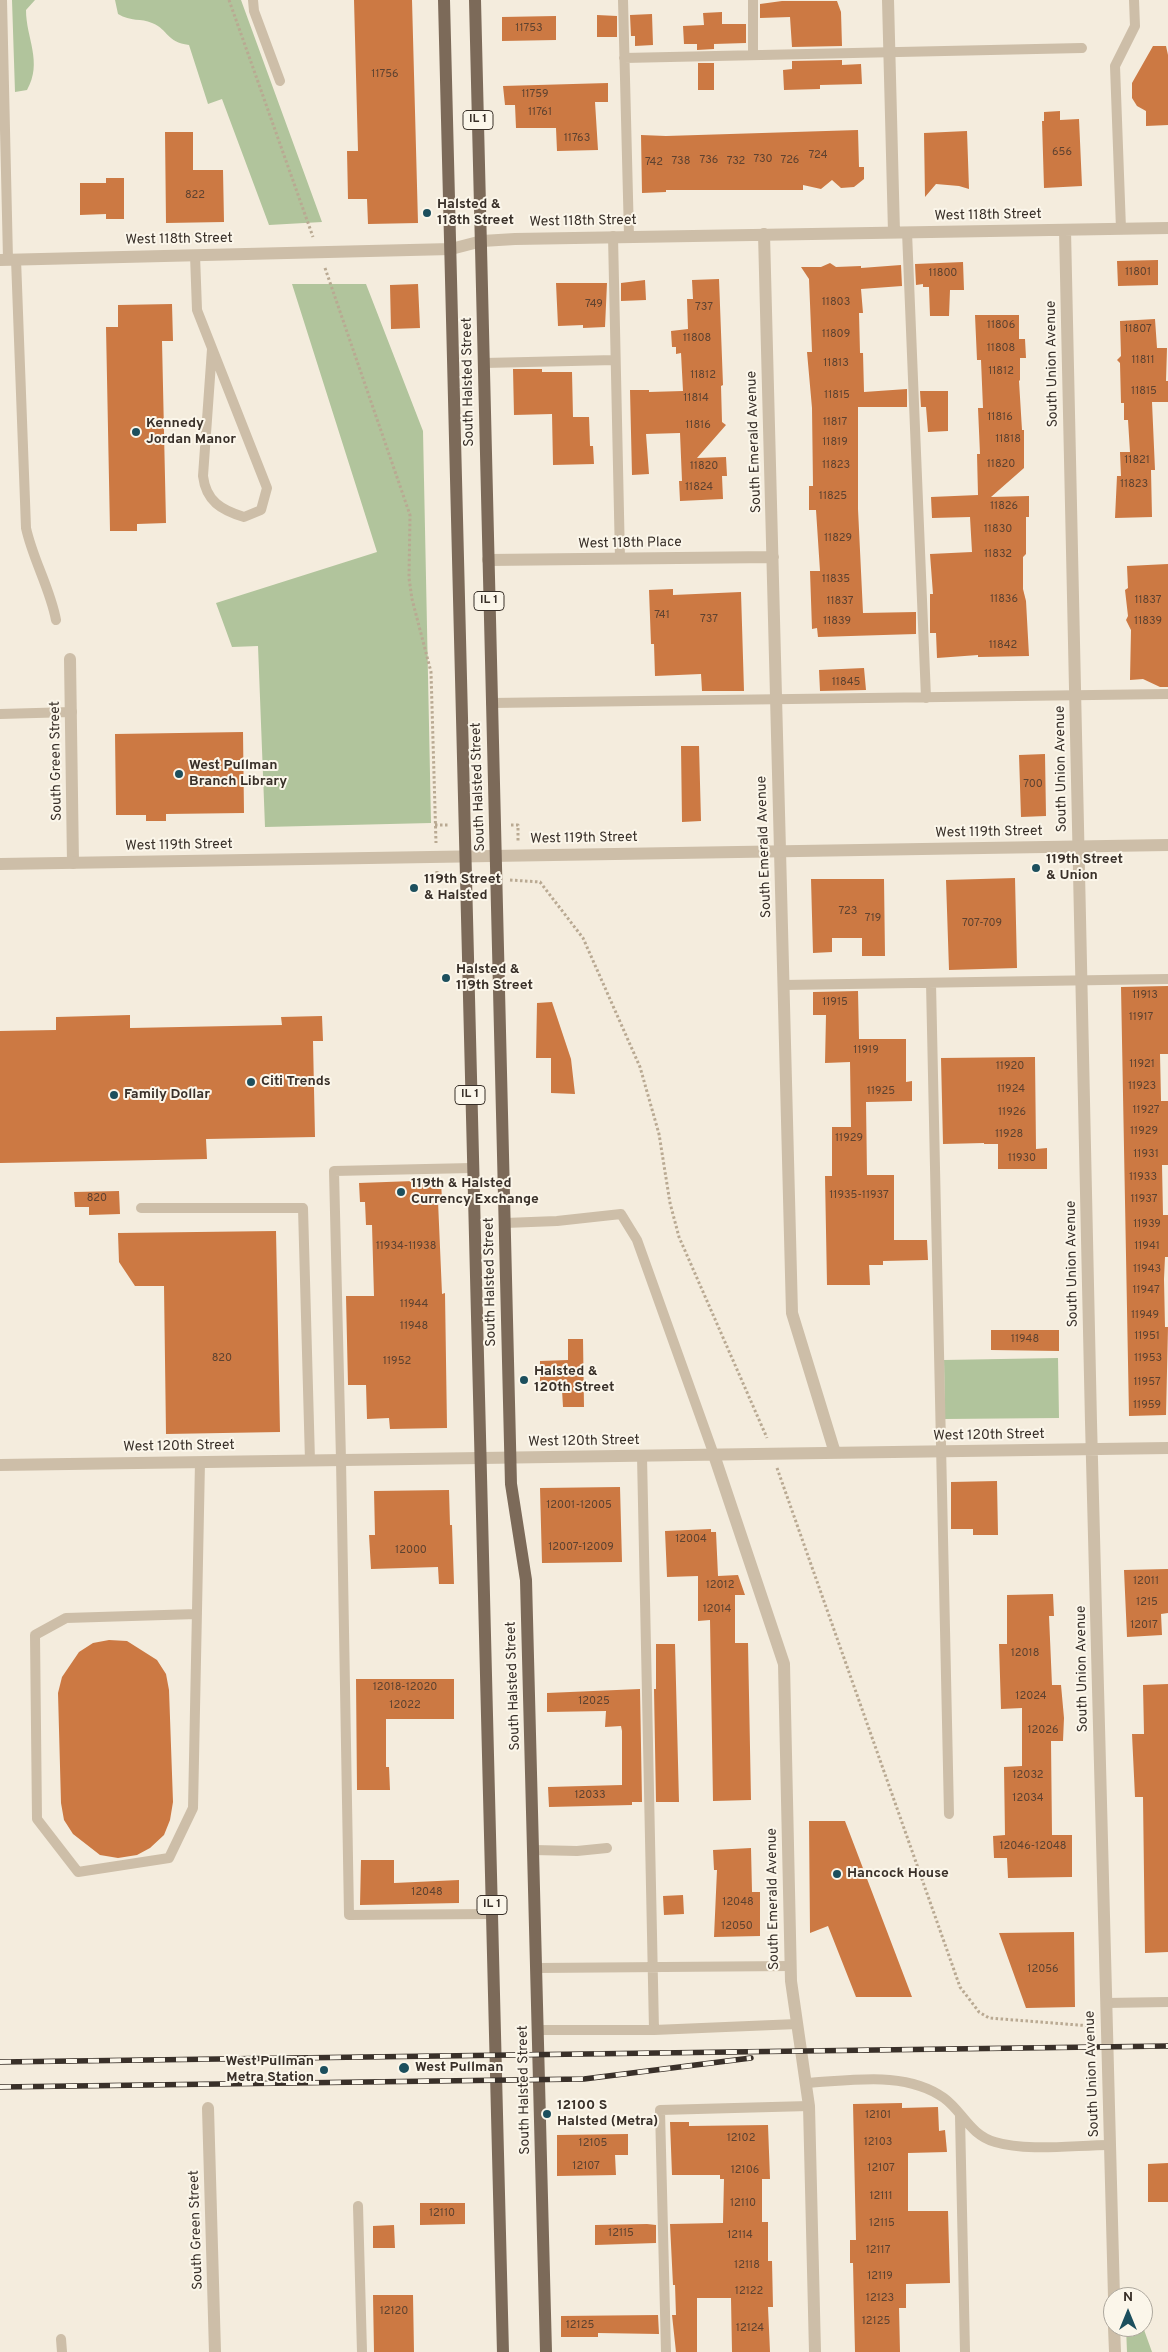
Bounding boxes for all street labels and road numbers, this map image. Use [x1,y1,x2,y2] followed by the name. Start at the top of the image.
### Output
[463,110,493,130] road number: IL 1
[934,207,1042,225] street label: West 118th Street
[529,213,637,231] street label: West 118th Street
[125,231,233,249] street label: West 118th Street
[1043,300,1063,428] street label: South Union Avenue
[459,317,479,447] street label: South Halsted Street
[744,371,766,513] street label: South Emerald Avenue
[578,535,682,553] street label: West 118th Place
[474,592,504,610] road number: IL 1
[48,701,66,821] street label: South Green Street
[1052,705,1072,833] street label: South Union Avenue
[468,722,490,852] street label: South Halsted Street
[754,776,776,918] street label: South Emerald Avenue
[935,824,1043,842] street label: West 119th Street
[530,830,638,848] street label: West 119th Street
[125,837,233,855] street label: West 119th Street
[455,1086,485,1104] road number: IL 1
[1063,1200,1083,1328] street label: South Union Avenue
[481,1217,501,1347] street label: South Halsted Street
[933,1427,1045,1445] street label: West 120th Street
[528,1433,640,1451] street label: West 120th Street
[123,1438,235,1456] street label: West 120th Street
[1073,1605,1093,1733] street label: South Union Avenue
[503,1621,525,1751] street label: South Halsted Street
[764,1828,784,1970] street label: South Emerald Avenue
[477,1896,507,1914] road number: IL 1
[1082,2010,1104,2138] street label: South Union Avenue
[515,2025,535,2155] street label: South Halsted Street
[187,2170,207,2290] street label: South Green Street

